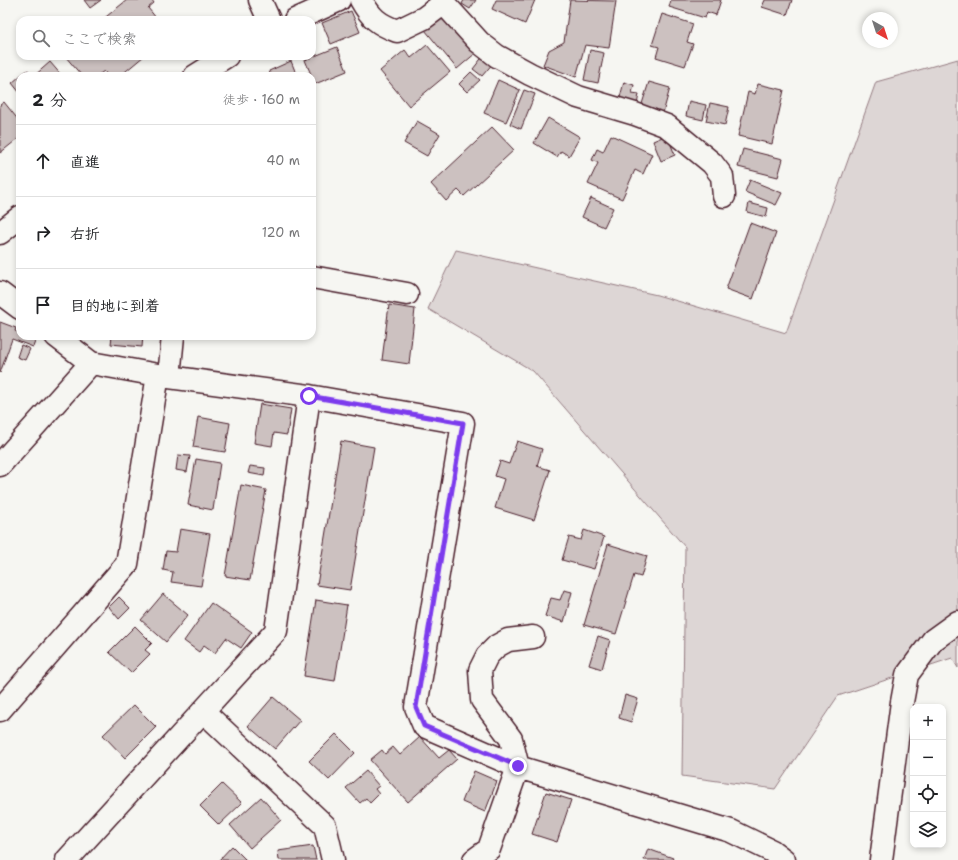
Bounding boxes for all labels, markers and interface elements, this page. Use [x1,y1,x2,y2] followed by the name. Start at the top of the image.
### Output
[862,12,898,48] north arrow
[16,16,316,60] search box
[30,27,52,49] icon: search
[62,29,137,49] text: ここで検索
[32,89,67,111] text: 2 分
[223,91,300,108] text: 徒歩 · 160 m
[32,150,54,172] icon: ahead
[70,152,100,172] text: 直進
[266,152,300,169] text: 40 m
[32,222,54,244] icon: right
[70,224,100,244] text: 右折
[262,224,300,241] text: 120 m
[32,294,54,316] icon: arrive
[70,296,160,316] text: 目的地に到着
[300,387,318,405] route start
[910,704,946,848] map controls
[910,704,946,740] button: +
[910,740,946,776] button: −
[509,757,527,775] route end
[910,776,946,812] button: locate
[910,812,946,848] button: layers

